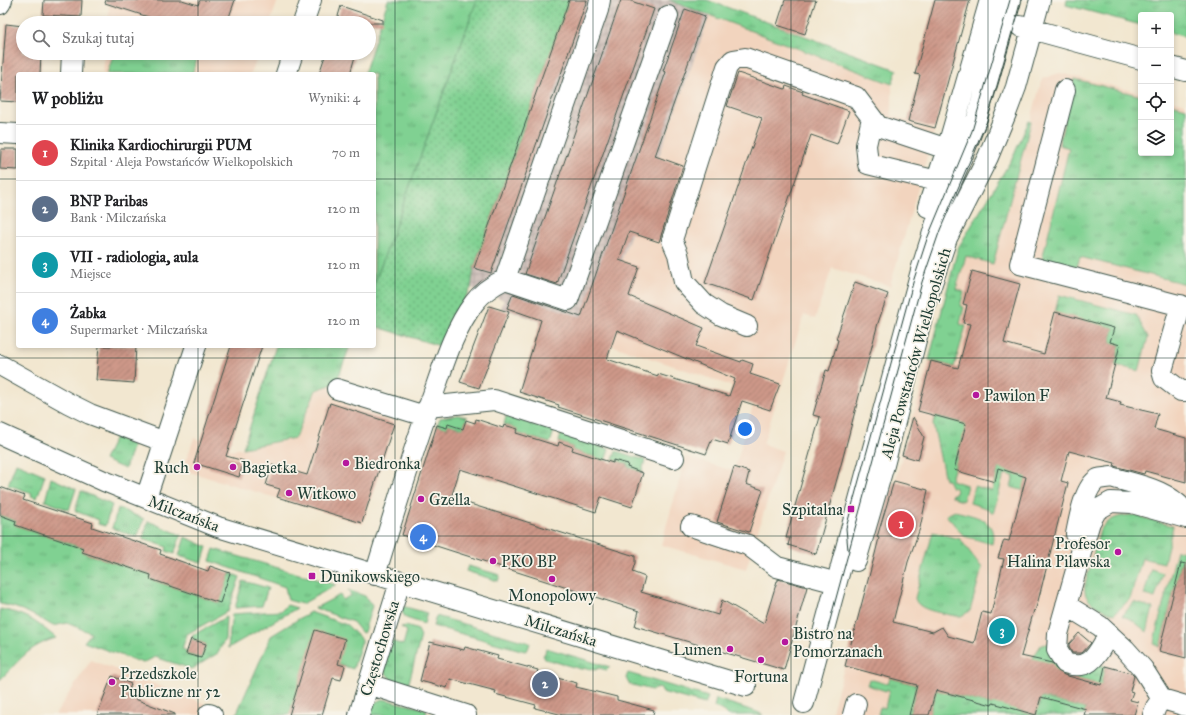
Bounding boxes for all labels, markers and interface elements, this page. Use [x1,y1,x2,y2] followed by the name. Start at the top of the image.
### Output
[1138,12,1174,156] map controls
[1138,12,1174,48] button: +
[16,16,376,60] search box
[30,27,52,49] icon: search
[62,29,134,47] text: Szukaj tutaj
[1138,48,1174,84] button: −
[1138,84,1174,120] button: locate
[32,88,103,109] text: W pobliżu
[308,90,360,106] text: Wyniki: 4
[1138,120,1174,156] button: layers
[70,136,252,154] text: Klinika Kardiochirurgii PUM
[42,145,48,161] text: 1
[332,145,360,161] text: 70 m
[70,154,293,170] text: Szpital · Aleja Powstańców Wielkopolskich
[70,192,148,210] text: BNP Paribas
[42,201,48,217] text: 2
[327,201,360,217] text: 120 m
[70,210,166,226] text: Bank · Milczańska
[876,245,955,462] street label: Aleja Powstańców Wielkopolskich
[70,248,198,266] text: VII - radiologia, aula
[42,257,48,273] text: 3
[327,257,360,273] text: 120 m
[70,266,111,282] text: Miejsce
[70,304,106,322] text: Żabka
[41,313,49,329] text: 4
[327,313,360,329] text: 120 m
[70,322,207,338] text: Supermarket · Milczańska
[984,386,1050,405] place label: Pawilon F
[971,390,981,400] marker: Pawilon F
[735,419,755,439] your location
[354,454,421,473] place label: Biedronka
[154,458,189,477] place label: Ruch
[241,458,297,478] place label: Bagietka
[341,458,351,468] marker: Biedronka
[192,462,202,472] marker: Ruch
[228,462,238,472] marker: Bagietka
[297,484,356,503] place label: Witkowo
[284,488,294,498] marker: Witkowo
[429,490,470,509] place label: Gzella
[146,491,222,536] street label: Milczańska
[416,494,426,504] marker: Gzella
[782,500,843,519] place label: Szpitalna
[846,504,856,514] marker: Szpitalna
[888,509,914,539] pin: 1
[410,522,436,552] pin: 4
[1007,534,1110,571] place label: Profesor Halina Pilawska
[1113,547,1123,557] marker: Profesor Halina Pilawska
[501,552,556,571] place label: PKO BP
[488,556,498,566] marker: PKO BP
[320,567,420,587] place label: Dunikowskiego
[307,571,317,581] marker: Dunikowskiego
[547,574,557,584] marker: Monopolowy
[508,586,596,605] place label: Monopolowy
[356,598,403,698] street label: Częstochowska
[522,610,600,651] street label: Milczańska
[989,616,1015,646] pin: 3
[793,624,883,661] place label: Bistro na Pomorzanach
[780,637,790,647] marker: Bistro na Pomorzanach
[673,640,722,659] place label: Lumen
[725,644,735,654] marker: Lumen
[756,655,766,665] marker: Fortuna
[120,664,220,701] place label: Przedszkole Publiczne nr 52
[734,667,788,686] place label: Fortuna
[532,669,558,699] pin: 2
[107,677,117,687] marker: Przedszkole Publiczne nr 52

